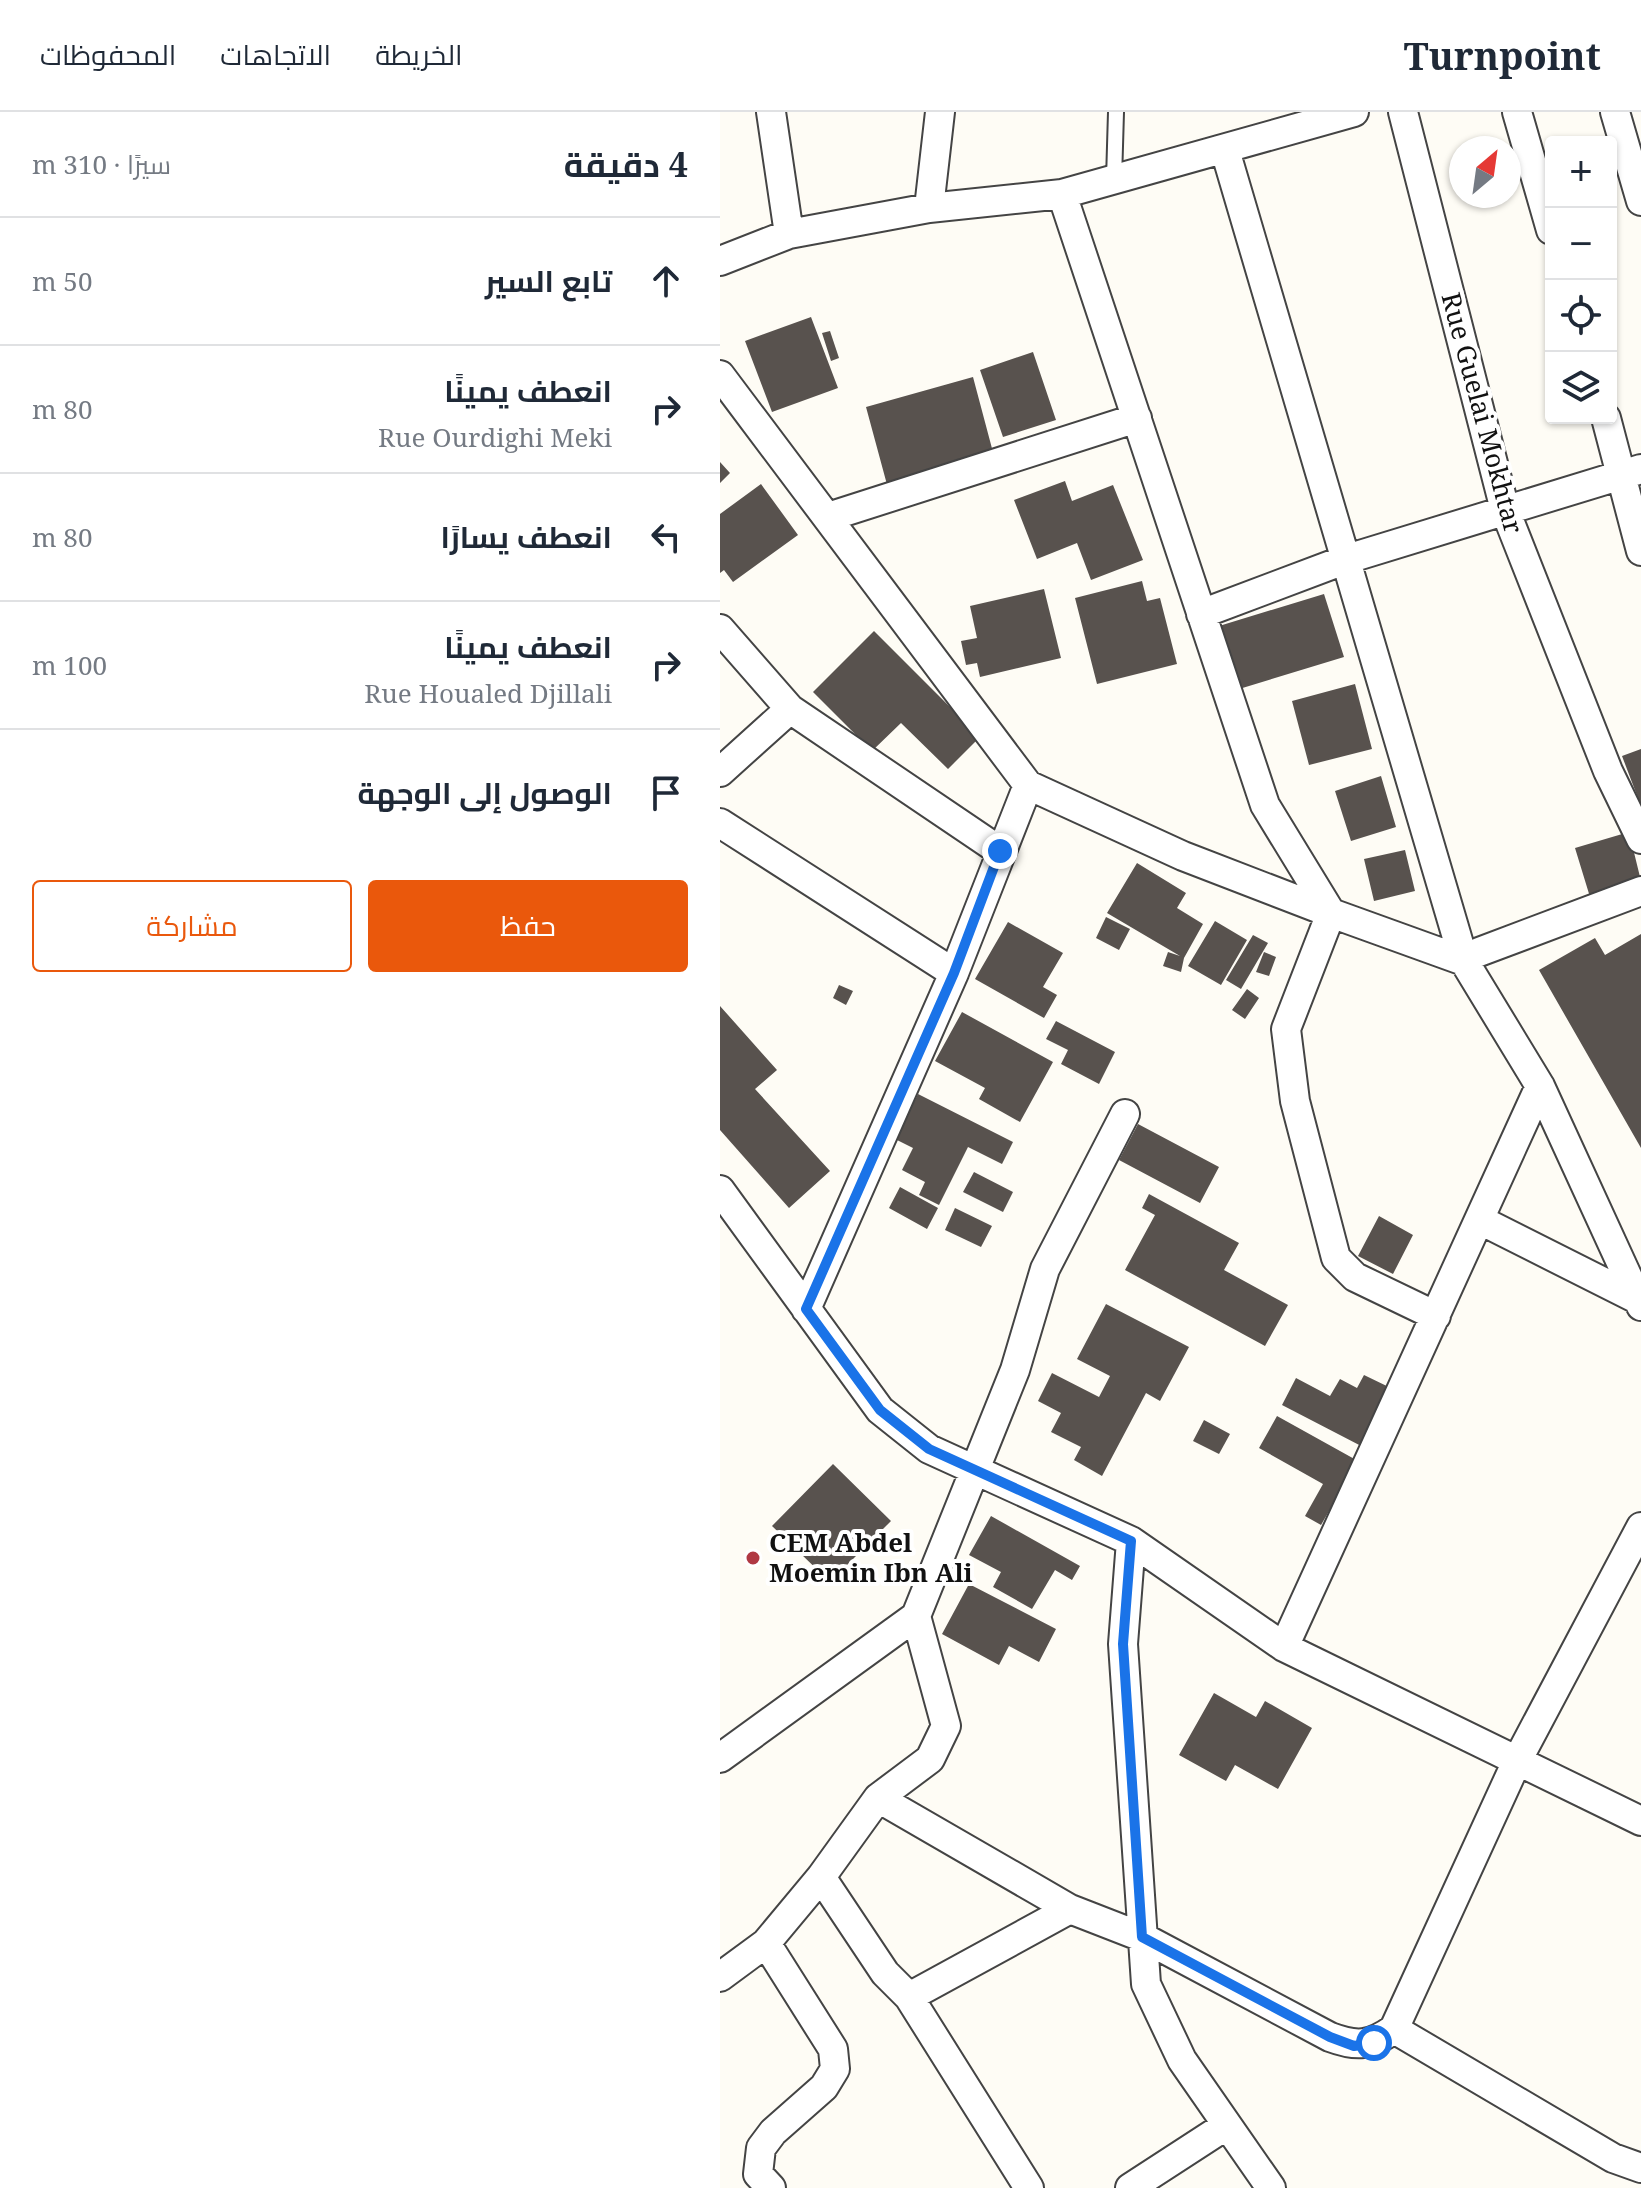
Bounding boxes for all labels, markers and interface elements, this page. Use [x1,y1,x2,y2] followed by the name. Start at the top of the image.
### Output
[1404,29,1601,81] text: Turnpoint
[40,35,176,73] text: المحفوظات
[220,35,331,73] text: الاتجاهات
[375,35,463,73] text: الخريطة
[1449,136,1521,208] north arrow
[1545,136,1617,424] map controls
[1545,136,1617,208] button: +
[564,141,688,187] text: 4 دقيقة
[32,146,171,182] text: سيرًا · 310 m
[1545,208,1617,280] button: −
[644,259,688,303] icon: ahead
[485,260,612,301] text: تابع السير
[32,263,92,299] text: 50 m
[1545,280,1617,352] button: locate
[1433,288,1532,537] street label: Rue Guelai Mokhtar
[1545,352,1617,424] button: layers
[444,370,612,411] text: انعطف يمينًا
[644,387,688,431] icon: right
[32,391,92,427] text: 80 m
[378,419,612,455] text: Rue Ourdighi Meki
[644,515,688,559] icon: left
[441,516,612,557] text: انعطف يسارًا
[32,519,92,555] text: 80 m
[444,626,612,667] text: انعطف يمينًا
[644,643,688,687] icon: right
[32,647,107,683] text: 100 m
[364,675,612,711] text: Rue Houaled Djillali
[644,771,688,815] icon: arrive
[357,772,612,813] text: الوصول إلى الوجهة
[982,833,1018,869] route end
[32,880,352,972] button: مشاركة
[368,880,688,972] button: حفظ
[769,1524,973,1590] place label: CEM Abdel Moemin Ibn Ali
[744,1549,762,1567] marker: CEM Abdel Moemin Ibn Ali
[1356,2025,1392,2061] route start

